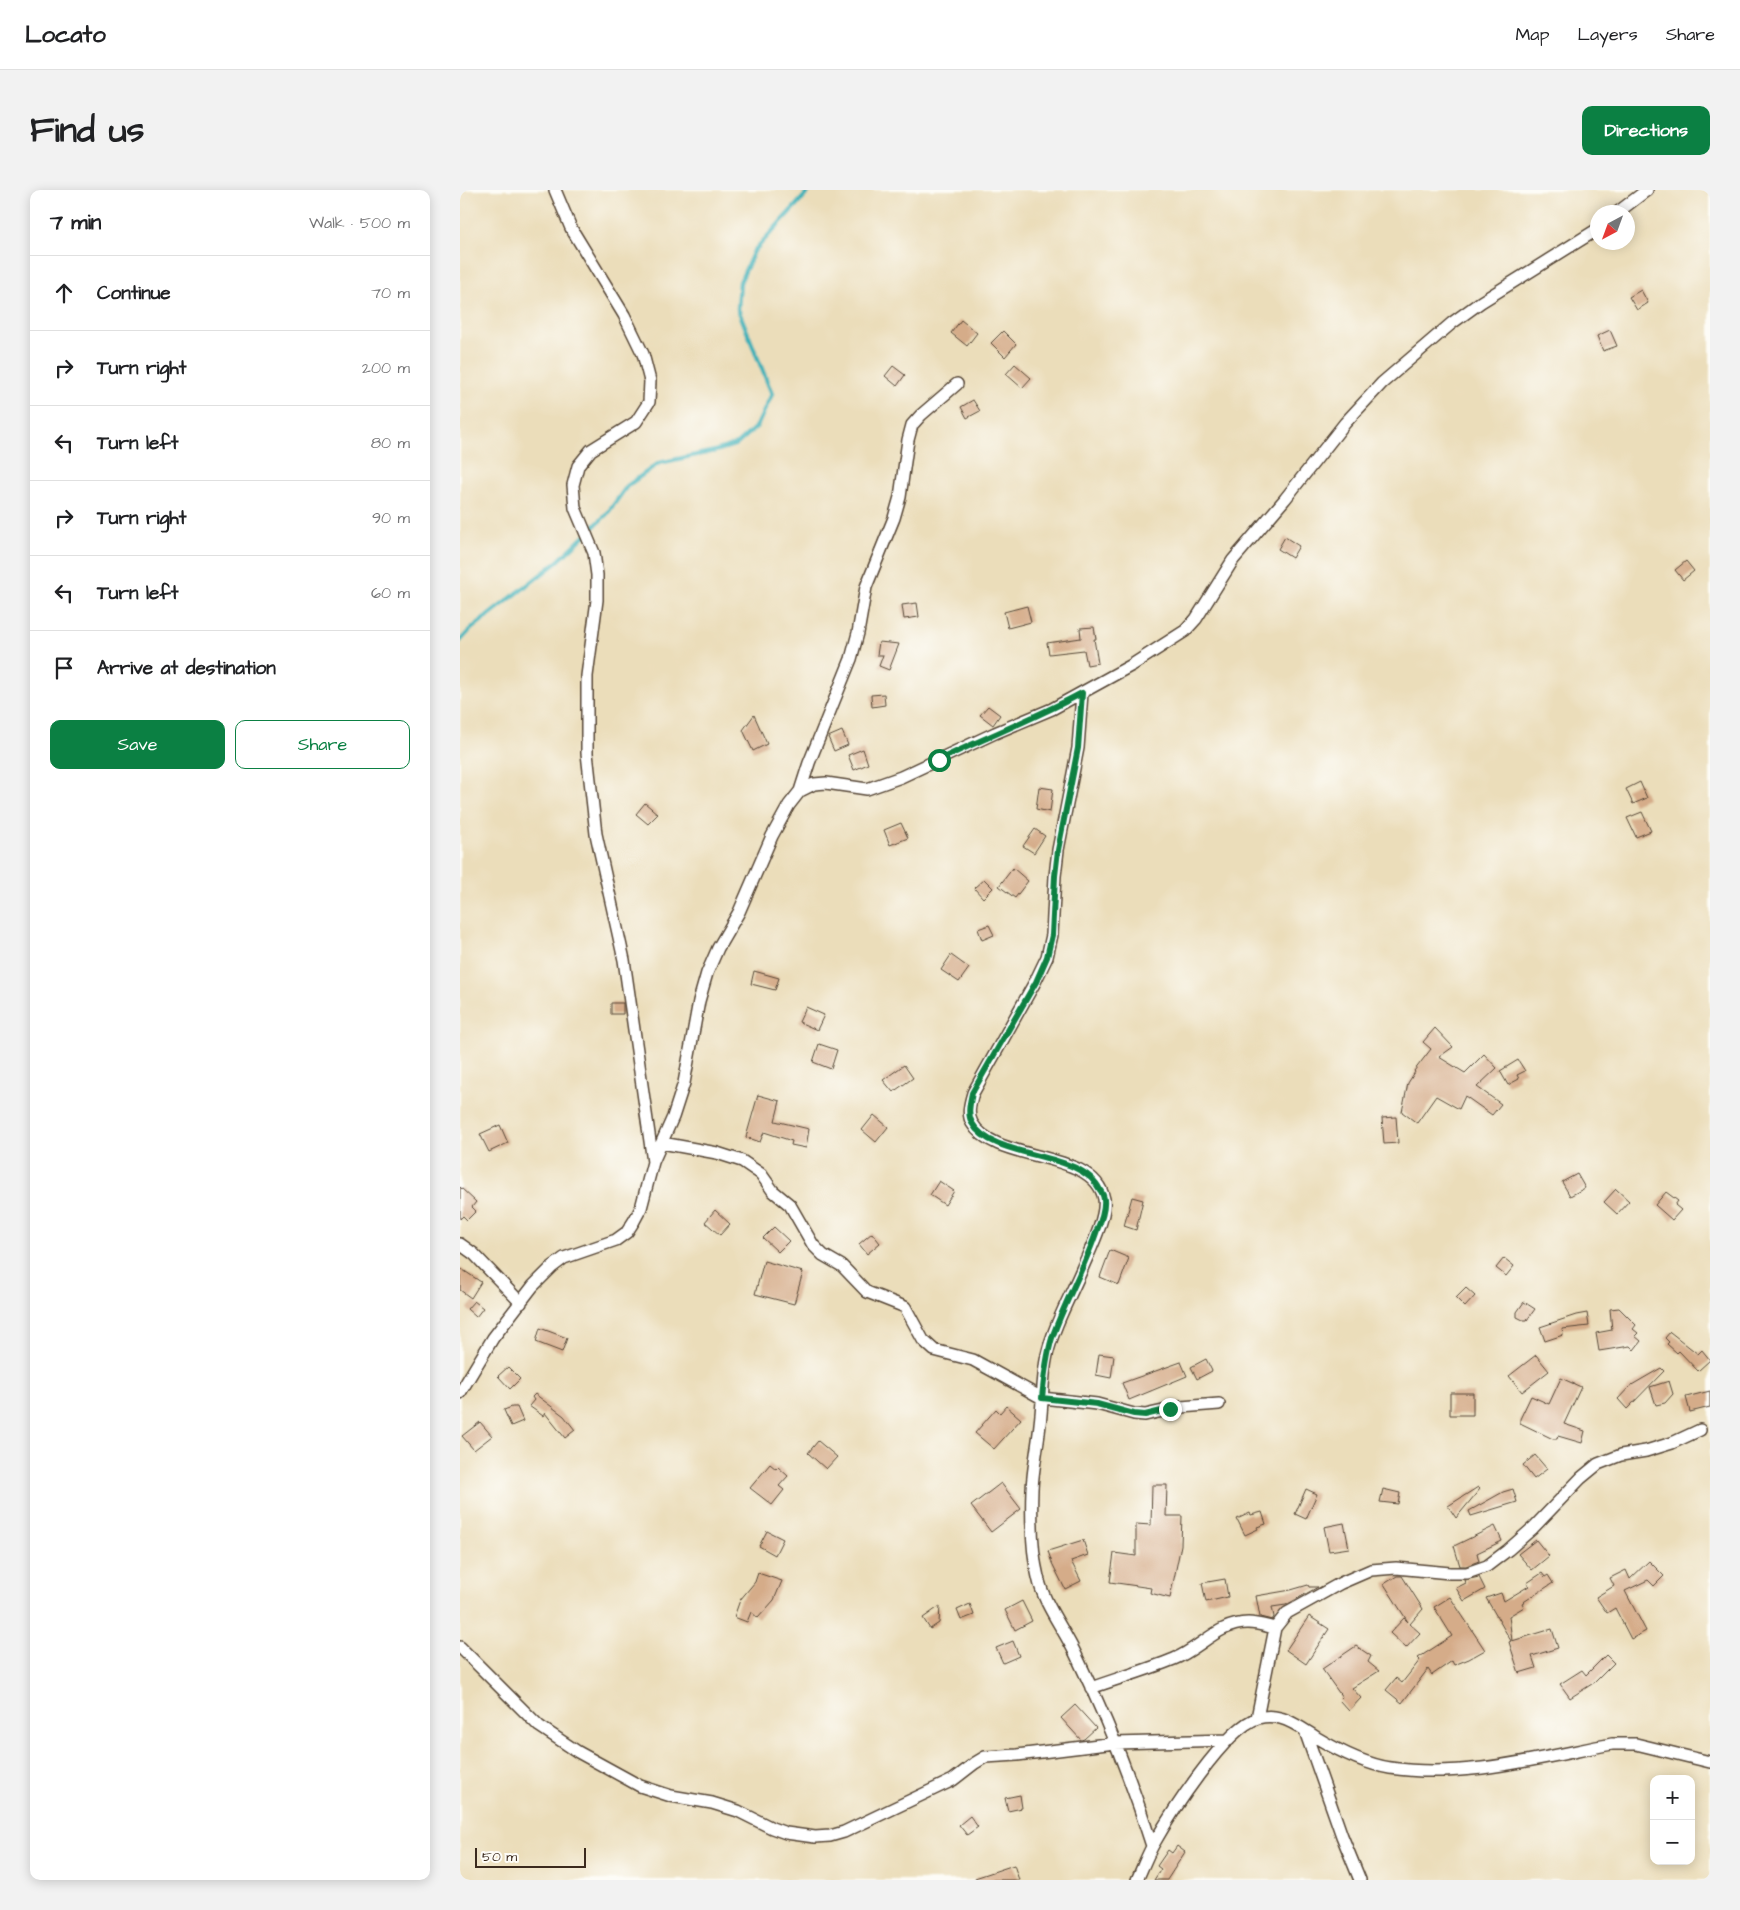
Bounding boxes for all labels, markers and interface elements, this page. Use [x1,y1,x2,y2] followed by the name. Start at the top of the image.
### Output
[25,18,106,52] text: Locato
[1515,22,1549,47] text: Map
[1577,22,1638,47] text: Layers
[1666,22,1715,47] text: Share
[30,106,144,155] text: Find us
[1582,106,1710,155] button: Directions
[1590,205,1635,250] north arrow
[50,208,101,237] text: 7 min
[309,212,410,234] text: Walk · 500 m
[50,279,78,307] icon: ahead
[97,280,171,307] text: Continue
[371,282,410,304] text: 70 m
[50,354,78,382] icon: right
[97,355,186,382] text: Turn right
[362,357,410,379] text: 200 m
[50,429,78,457] icon: left
[97,430,178,457] text: Turn left
[371,432,410,454] text: 80 m
[50,504,78,532] icon: right
[97,505,186,532] text: Turn right
[372,507,410,529] text: 90 m
[50,579,78,607] icon: left
[97,580,178,607] text: Turn left
[371,582,410,604] text: 60 m
[50,654,78,682] icon: arrive
[97,655,276,682] text: Arrive at destination
[50,720,225,769] button: Save
[235,720,410,769] button: Share
[928,749,951,772] route start
[1159,1398,1182,1421] route end
[1650,1775,1695,1865] map controls
[1650,1775,1695,1820] button: +
[1650,1820,1695,1865] button: −
[475,1845,586,1868] scale bar
[482,1847,517,1867] text: 50 m

